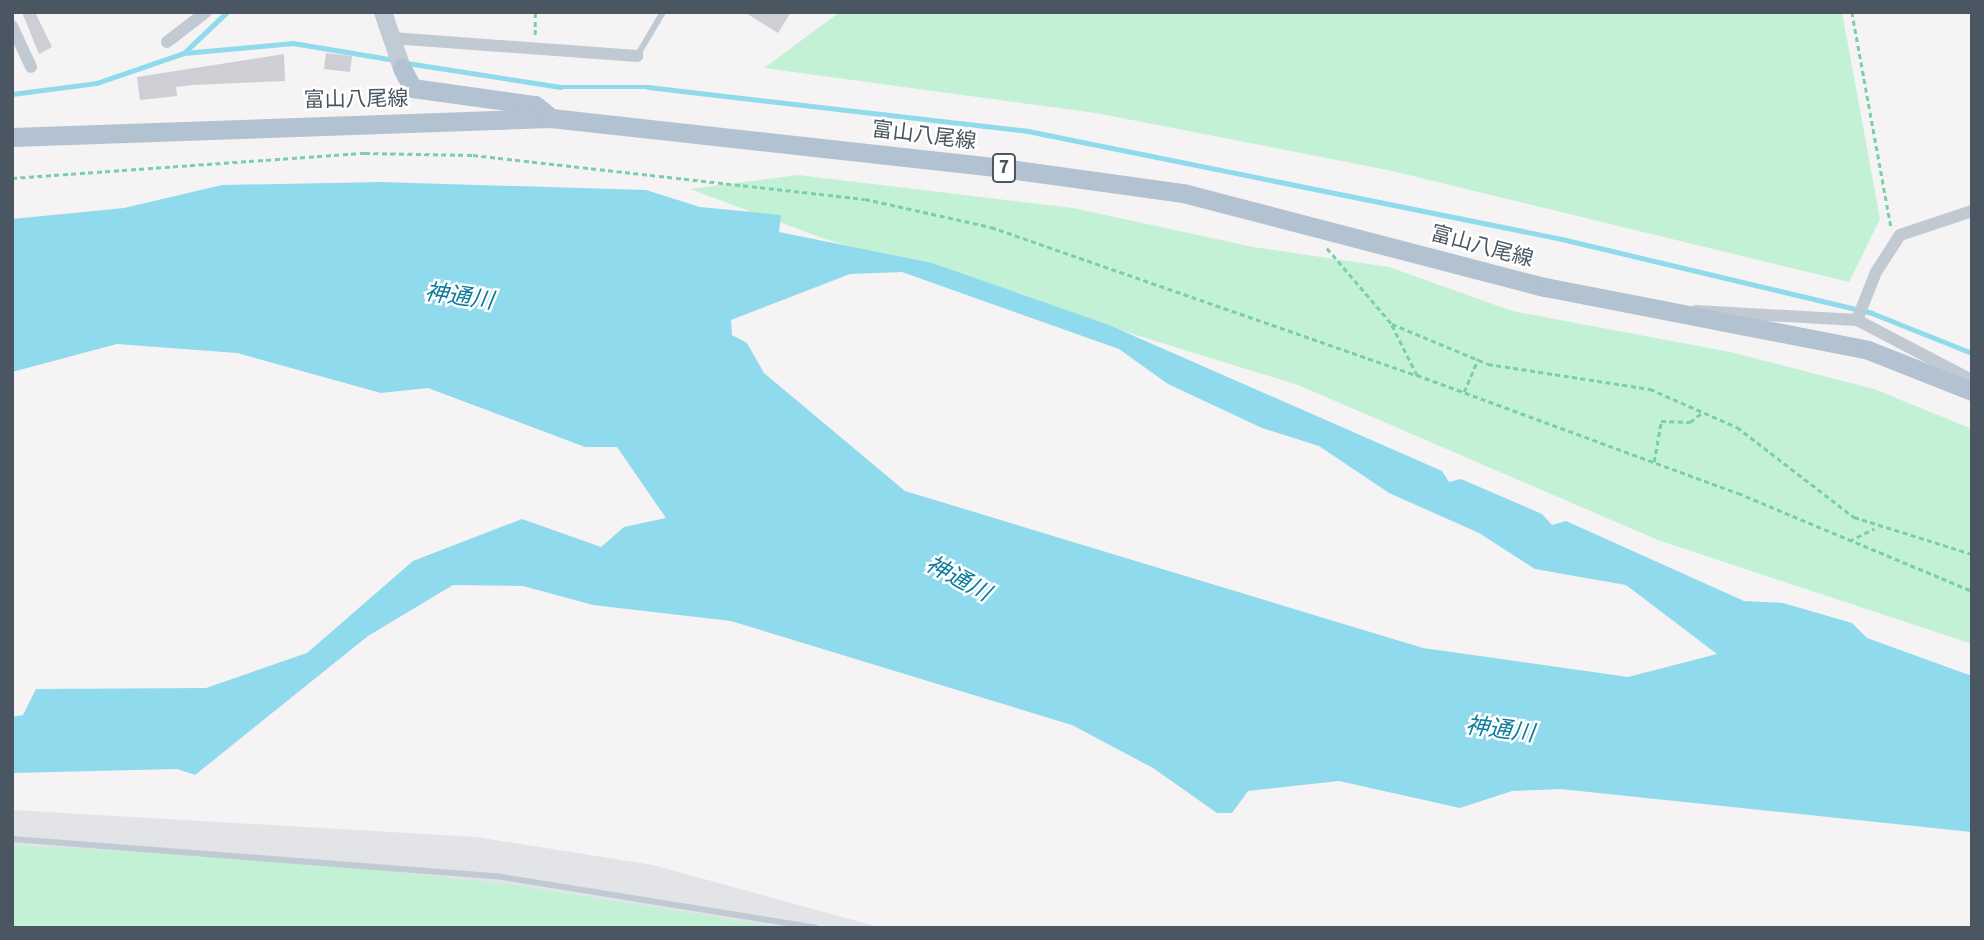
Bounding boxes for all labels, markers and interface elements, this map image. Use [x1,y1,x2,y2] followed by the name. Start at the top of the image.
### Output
[303,85,409,113] street label: 富山八尾線
[870,116,978,154] street label: 富山八尾線
[992,152,1016,184] road number: 7
[1428,220,1536,272] street label: 富山八尾線
[423,279,495,315] water label: 神通川
[921,551,995,607] water label: 神通川
[1464,712,1536,748] water label: 神通川

